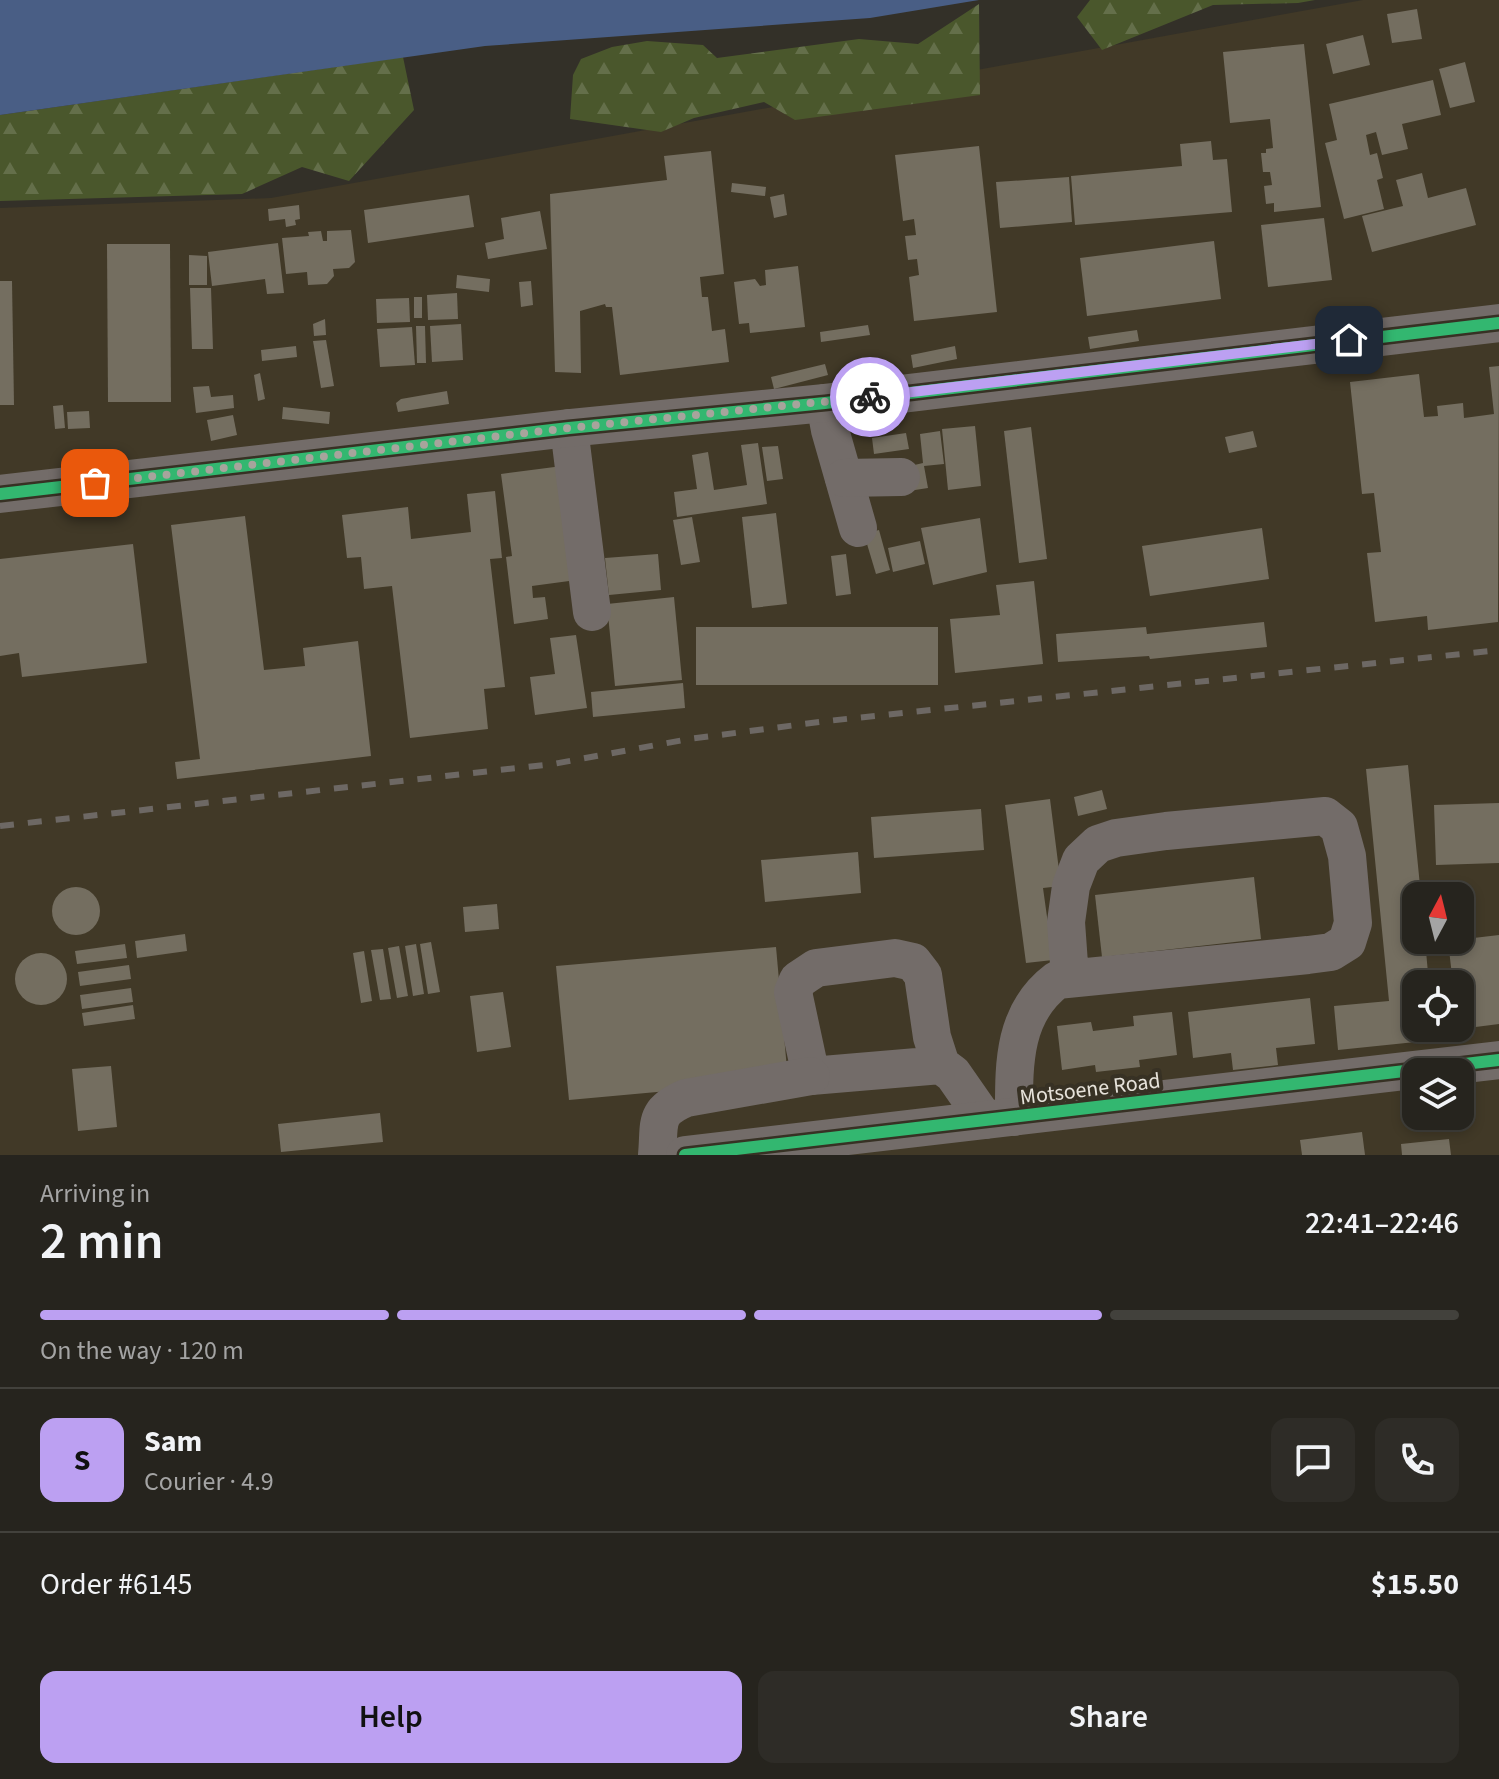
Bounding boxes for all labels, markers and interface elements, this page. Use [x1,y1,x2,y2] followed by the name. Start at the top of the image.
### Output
[1315,306,1383,374] pin
[1327,318,1371,362] icon: home
[830,357,910,437] courier
[848,375,892,419] icon: bike
[61,449,129,517] pin
[73,461,117,505] icon: bag
[1402,882,1474,954] north arrow
[1402,882,1474,1130] map controls
[1402,970,1474,1042] button: locate
[1402,1058,1474,1130] button: layers
[1018,1064,1162,1113] street label: Motsoene Road
[40,1175,150,1212] text: Arriving in
[1305,1202,1459,1245] text: 22:41–22:46
[40,1205,164,1279] text: 2 min
[40,1332,244,1369] text: On the way · 120 m
[1271,1418,1355,1502] button: chat
[1375,1418,1459,1502] button: phone
[144,1420,202,1463] text: Sam
[74,1439,90,1482] text: S
[144,1463,274,1500] text: Courier · 4.9
[40,1563,193,1606] text: Order #6145
[1371,1563,1459,1606] text: $15.50
[40,1671,742,1763] button: Help
[758,1671,1459,1763] button: Share

